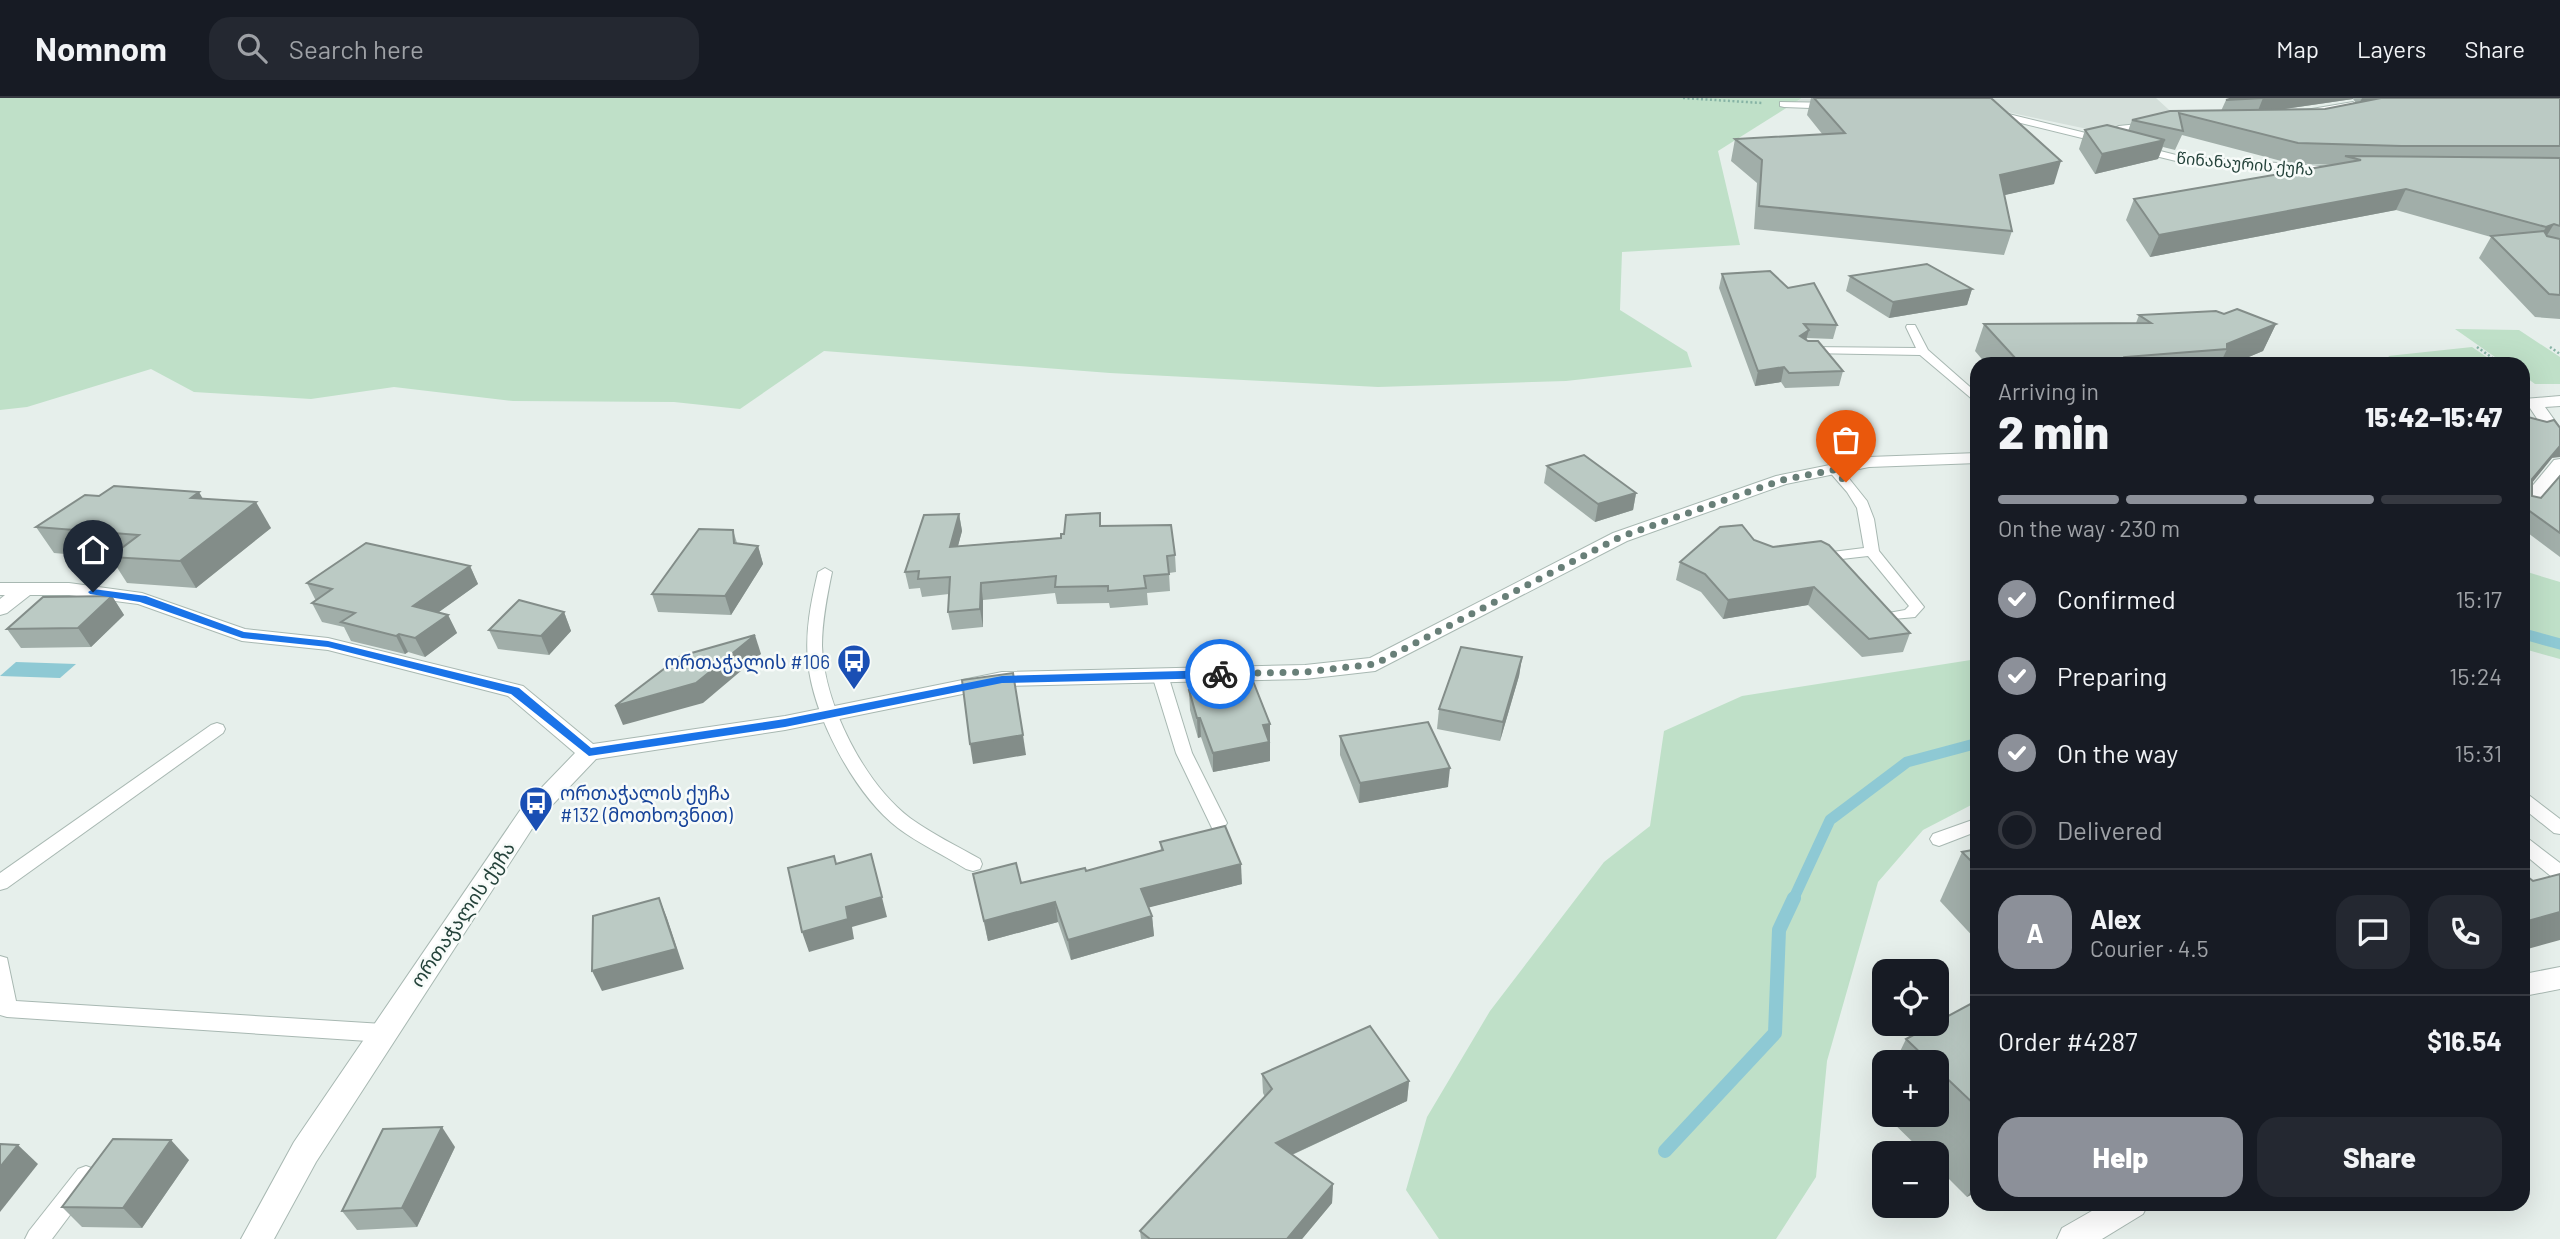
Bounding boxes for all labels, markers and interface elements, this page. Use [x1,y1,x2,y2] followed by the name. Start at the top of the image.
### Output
[209,17,699,80] search box
[35,28,167,68] text: Nomnom
[233,29,271,67] icon: search
[289,33,424,64] text: Search here
[2276,34,2319,63] text: Map
[2357,34,2426,63] text: Layers
[2464,34,2525,63] text: Share
[2176,148,2314,179] street label: წინანაურის ქუჩა
[1998,377,2099,405] text: Arriving in
[2365,401,2502,432] text: 15:42–15:47
[1998,403,2109,458] text: 2 min
[1816,410,1876,482] pin
[1827,421,1865,459] icon: bag
[1998,514,2180,542] text: On the way · 230 m
[63,520,123,592] pin
[74,531,112,569] icon: home
[1998,580,2036,618] icon: check
[2057,583,2176,614] text: Confirmed
[2455,585,2502,613] text: 15:17
[1185,639,1255,709] courier
[835,642,873,691] bus stop icon: ორთაჭალის #106
[665,650,830,675] place label: ორთაჭალის #106
[1201,655,1239,693] icon: bike
[1998,657,2036,695] icon: check
[2057,660,2167,691] text: Preparing
[2449,662,2502,690] text: 15:24
[1998,734,2036,772] icon: check
[2057,737,2178,768] text: On the way
[2455,739,2502,767] text: 15:31
[560,781,734,827] place label: ორთაჭალის ქუჩა #132 (მოთხოვნით)
[517,784,555,833] bus stop icon: ორთაჭალის ქუჩა #132 (მოთხოვნით)
[2057,814,2163,845] text: Delivered
[405,837,521,992] street label: ორთაჭალის ქუჩა
[2336,895,2410,969] button: chat
[2428,895,2502,969] button: phone
[2090,903,2141,934] text: Alex
[2026,917,2044,948] text: A
[2090,934,2209,962] text: Courier · 4.5
[1872,959,1949,1218] map controls
[1872,959,1949,1036] button: locate
[1998,1025,2137,1056] text: Order #4287
[2427,1025,2502,1056] text: $16.54
[1872,1050,1949,1127] button: +
[1998,1117,2243,1197] button: Help
[2257,1117,2502,1197] button: Share
[1872,1141,1949,1218] button: −

